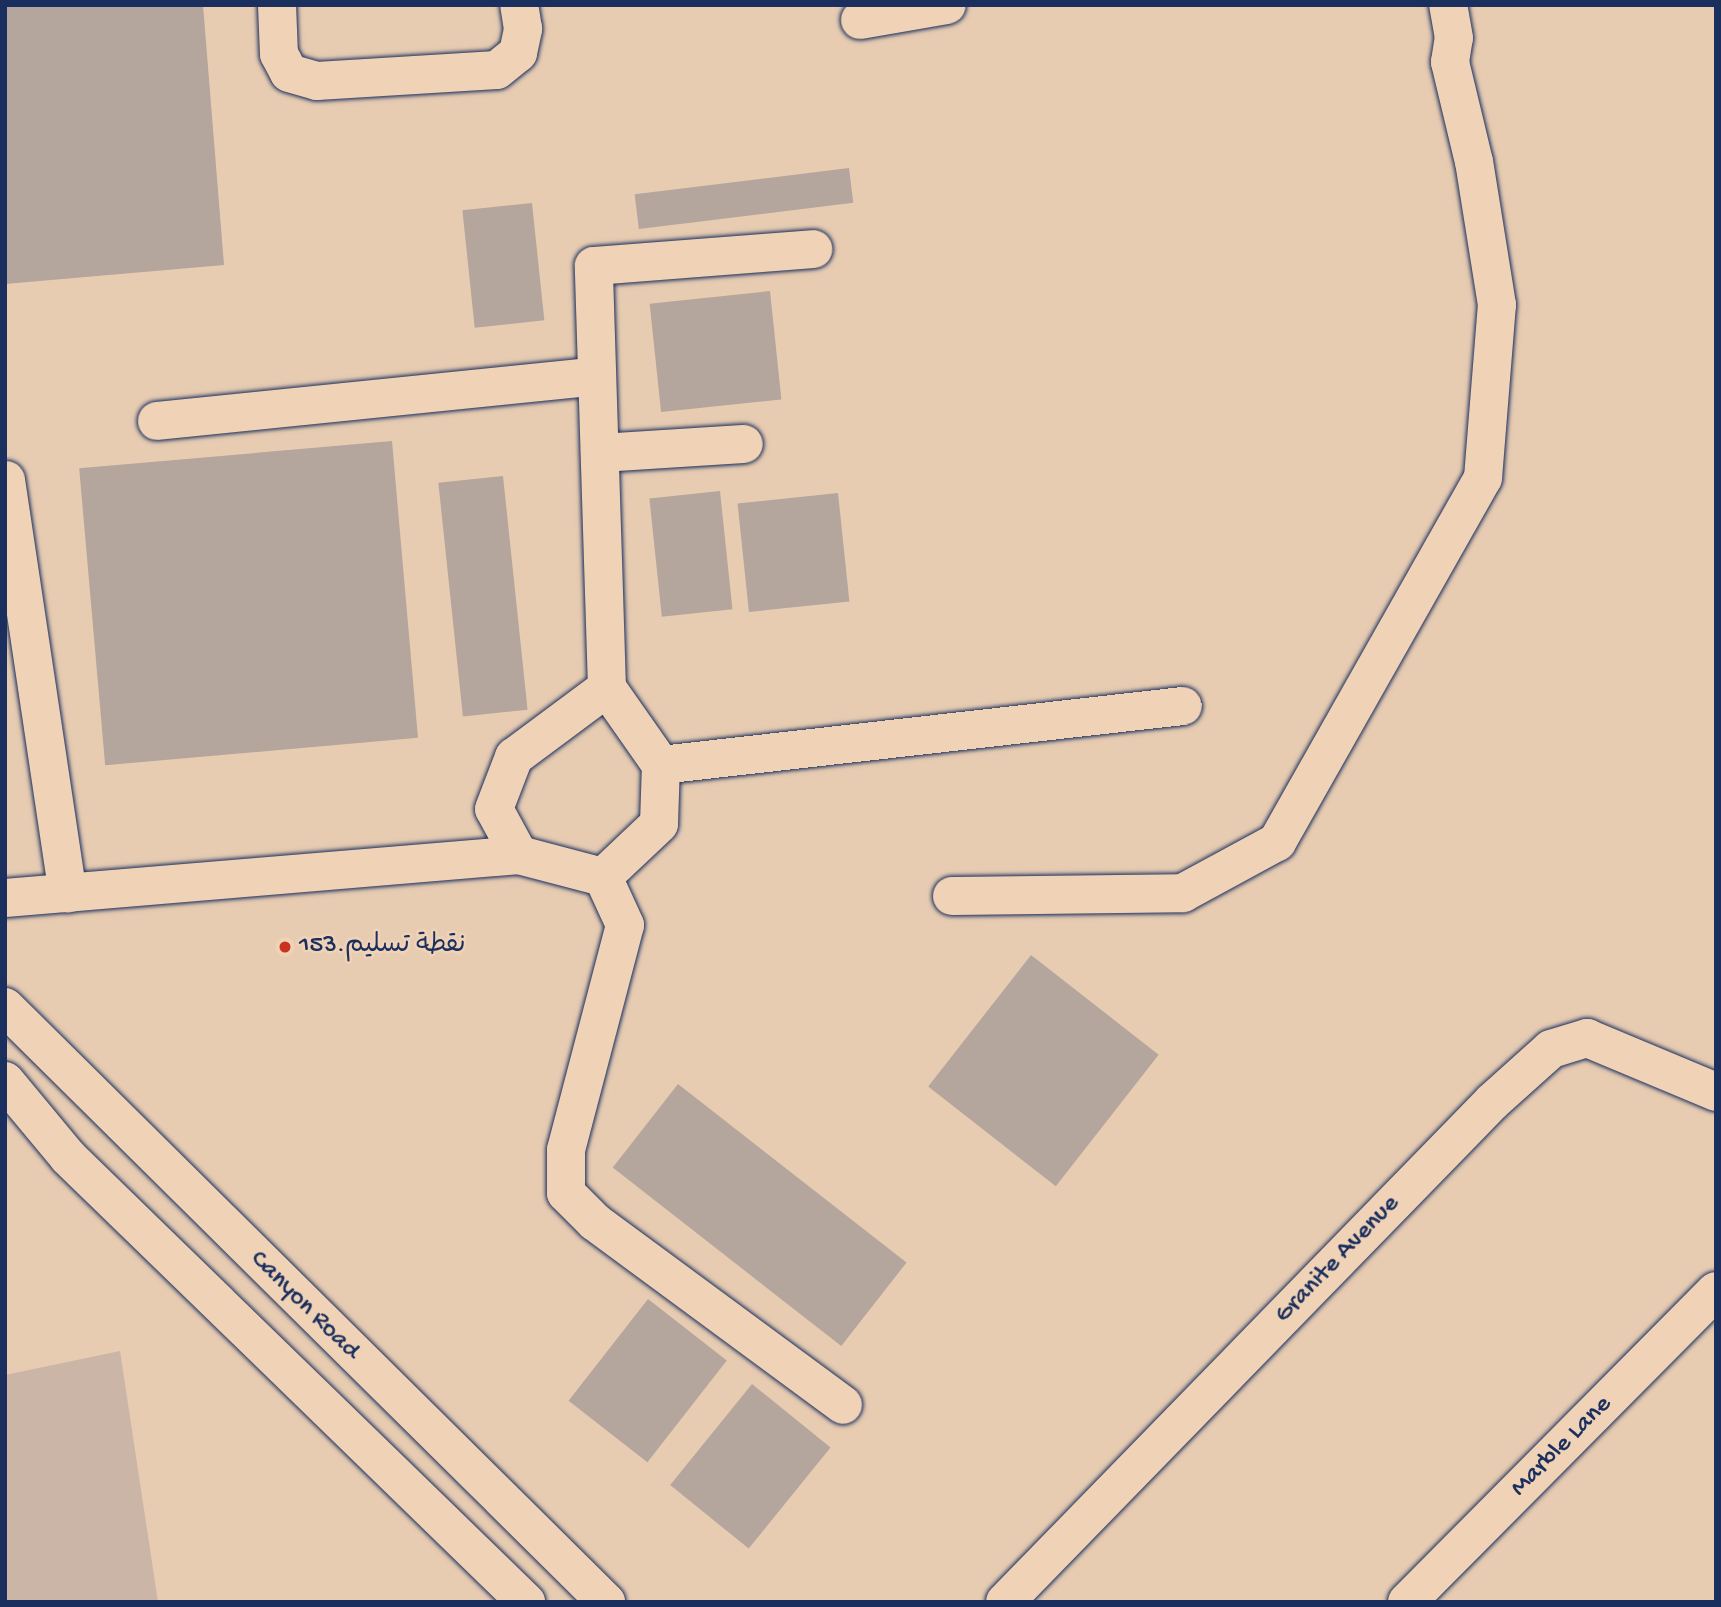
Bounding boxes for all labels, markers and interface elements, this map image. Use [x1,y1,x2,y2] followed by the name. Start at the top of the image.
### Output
[299,931,465,963] place label: نقطة تسليم.153
[277,939,293,955] marker: نقطة تسليم.153
[1269,1189,1407,1331] street label: Granite Avenue
[243,1245,365,1367] street label: Canyon Road
[1505,1390,1619,1504] street label: Marble Lane

